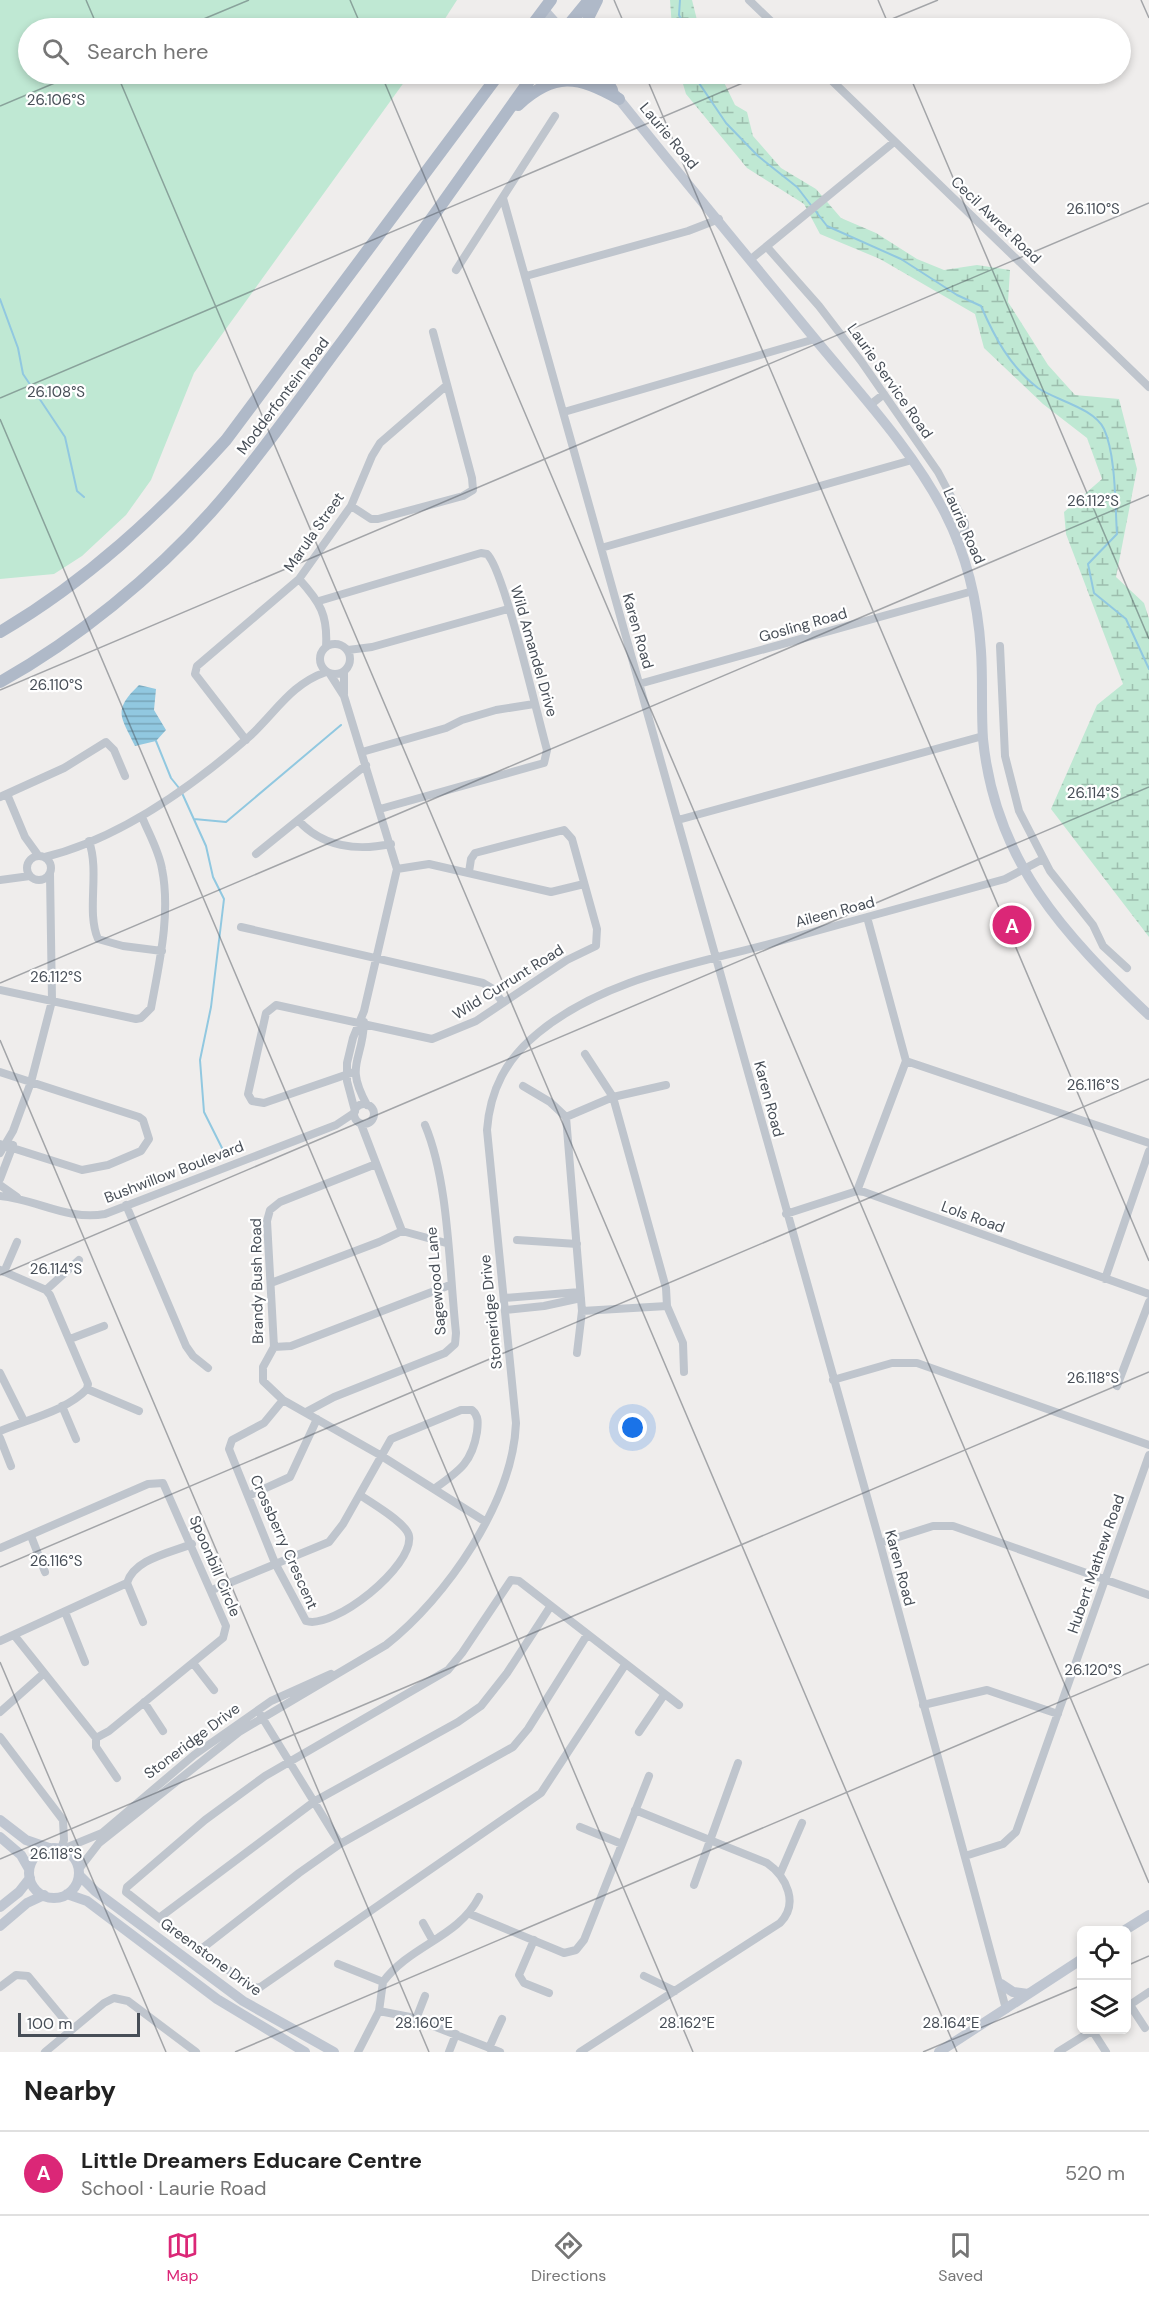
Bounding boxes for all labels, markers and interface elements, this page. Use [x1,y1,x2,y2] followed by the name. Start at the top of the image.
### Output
[18,18,1131,84] search box
[39,35,72,68] icon: search
[87,37,208,66] text: Search here
[27,90,85,110] text: 26.106°S
[635,98,703,174] street label: Laurie Road
[947,172,1045,268] street label: Cecil Awret Road
[1066,199,1120,219] text: 26.110°S
[843,319,937,443] street label: Laurie Service Road
[232,333,334,459] street label: Modderfontein Road
[27,382,85,402] text: 26.108°S
[938,485,990,567] street label: Laurie Road
[279,488,349,576] street label: Marula Street
[1067,491,1119,511] text: 26.112°S
[506,583,562,719] street label: Wild Amandel Drive
[618,591,658,671] street label: Karen Road
[757,603,849,647] street label: Gosling Road
[29,675,83,695] text: 26.110°S
[1067,783,1119,803] text: 26.114°S
[793,892,877,932] street label: Aileen Road
[992,902,1032,948] pin: A
[449,940,567,1024] street label: Wild Currunt Road
[30,967,82,987] text: 26.112°S
[749,1059,789,1139] street label: Karen Road
[1067,1075,1120,1095] text: 26.116°S
[101,1136,247,1208] street label: Bushwillow Boulevard
[938,1196,1008,1238] street label: Lols Road
[246,1218,268,1344] street label: Brandy Bush Road
[421,1226,451,1336] street label: Sagewood Lane
[475,1254,507,1370] street label: Stoneridge Drive
[30,1259,82,1279] text: 26.114°S
[1067,1368,1120,1388] text: 26.118°S
[618,1413,647,1442] your location
[245,1472,323,1612] street label: Crossberry Crescent
[1063,1492,1129,1636] street label: Hubert Mathew Road
[185,1512,245,1620] street label: Spoonbill Circle
[880,1528,920,1608] street label: Karen Road
[30,1551,83,1571] text: 26.116°S
[1064,1660,1122,1680] text: 26.120°S
[140,1698,244,1784] street label: Stoneridge Drive
[30,1844,83,1864] text: 26.118°S
[156,1913,266,2001] street label: Greenstone Drive
[1077,1926,1131,2034] map controls
[1077,1926,1131,1980] button: locate
[1077,1980,1131,2034] button: layers
[18,2010,140,2038] scale bar
[27,2013,72,2034] text: 100 m
[395,2013,453,2033] text: 28.160°E
[659,2013,715,2033] text: 28.162°E
[923,2013,979,2033] text: 28.164°E
[24,2074,116,2108] text: Nearby
[81,2146,422,2175] text: Little Dreamers Educare Centre
[36,2160,51,2186] text: A
[1065,2160,1125,2186] text: 520 m
[81,2175,267,2201] text: School · Laurie Road
[166,2229,199,2286] tab: Map
[531,2229,606,2286] tab: Directions
[938,2229,983,2286] tab: Saved

